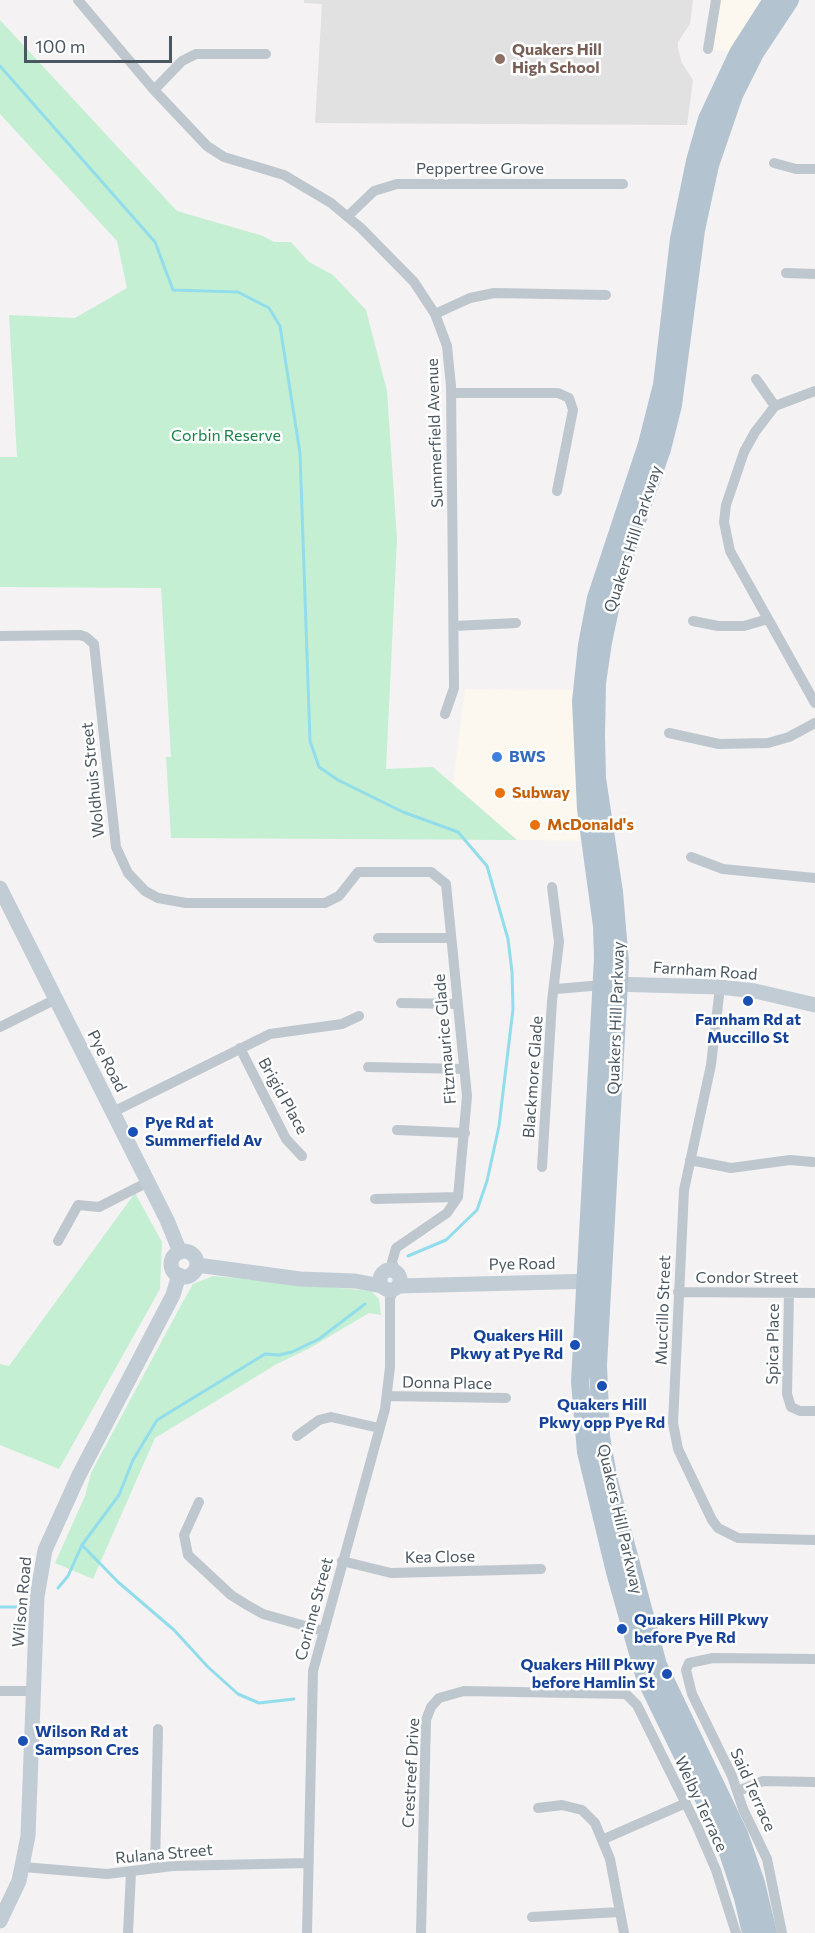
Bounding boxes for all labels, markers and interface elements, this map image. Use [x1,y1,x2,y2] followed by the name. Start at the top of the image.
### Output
[27,24,176,62] scale bar
[35,35,85,57] text: 100 m
[512,40,602,78] place label: Quakers Hill High School
[493,52,507,66] marker: Quakers Hill High School
[416,159,544,179] street label: Peppertree Grove
[423,358,447,508] street label: Summerfield Avenue
[171,426,281,446] park label: Corbin Reserve
[600,463,666,615] street label: Quakers Hill Parkway
[77,721,109,839] street label: Woldhuis Street
[509,747,546,767] place label: BWS
[490,750,504,764] marker: BWS
[512,783,570,803] place label: Subway
[493,786,507,800] marker: Subway
[547,815,634,835] place label: McDonald's
[528,818,542,832] marker: McDonald's
[604,941,628,1095] street label: Quakers Hill Parkway
[652,958,758,984] street label: Farnham Road
[430,973,460,1105] street label: Fitzmaurice Glade
[741,994,755,1008] marker: Farnham Rd at Muccillo St
[695,1010,801,1048] place label: Farnham Rd at Muccillo St
[519,1015,547,1139] street label: Blackmore Glade
[83,1027,131,1095] street label: Pye Road
[254,1054,312,1138] street label: Brigid Place
[145,1113,262,1151] place label: Pye Rd at Summerfield Av
[126,1125,140,1139] marker: Pye Rd at Summerfield Av
[488,1254,556,1274] street label: Pye Road
[651,1255,675,1365] street label: Muccillo Street
[695,1268,799,1288] street label: Condor Street
[763,1303,783,1385] street label: Spica Place
[450,1326,563,1364] place label: Quakers Hill Pkwy at Pye Rd
[568,1338,582,1352] marker: Quakers Hill Pkwy at Pye Rd
[402,1373,492,1393] street label: Donna Place
[595,1379,609,1393] marker: Quakers Hill Pkwy opp Pye Rd
[539,1395,665,1433] place label: Quakers Hill Pkwy opp Pye Rd
[593,1442,647,1596] street label: Quakers Hill Parkway
[405,1547,475,1567] street label: Kea Close
[291,1555,337,1663] street label: Corinne Street
[8,1556,36,1648] street label: Wilson Road
[634,1610,769,1648] place label: Quakers Hill Pkwy before Pye Rd
[615,1622,629,1636] marker: Quakers Hill Pkwy before Pye Rd
[520,1655,655,1693] place label: Quakers Hill Pkwy before Hamlin St
[660,1667,674,1681] marker: Quakers Hill Pkwy before Hamlin St
[399,1717,423,1829] street label: Crestreef Drive
[35,1722,139,1760] place label: Wilson Rd at Sampson Cres
[16,1734,30,1748] marker: Wilson Rd at Sampson Cres
[726,1745,780,1835] street label: Said Terrace
[671,1753,731,1855] street label: Welby Terrace
[114,1840,214,1868] street label: Rulana Street

